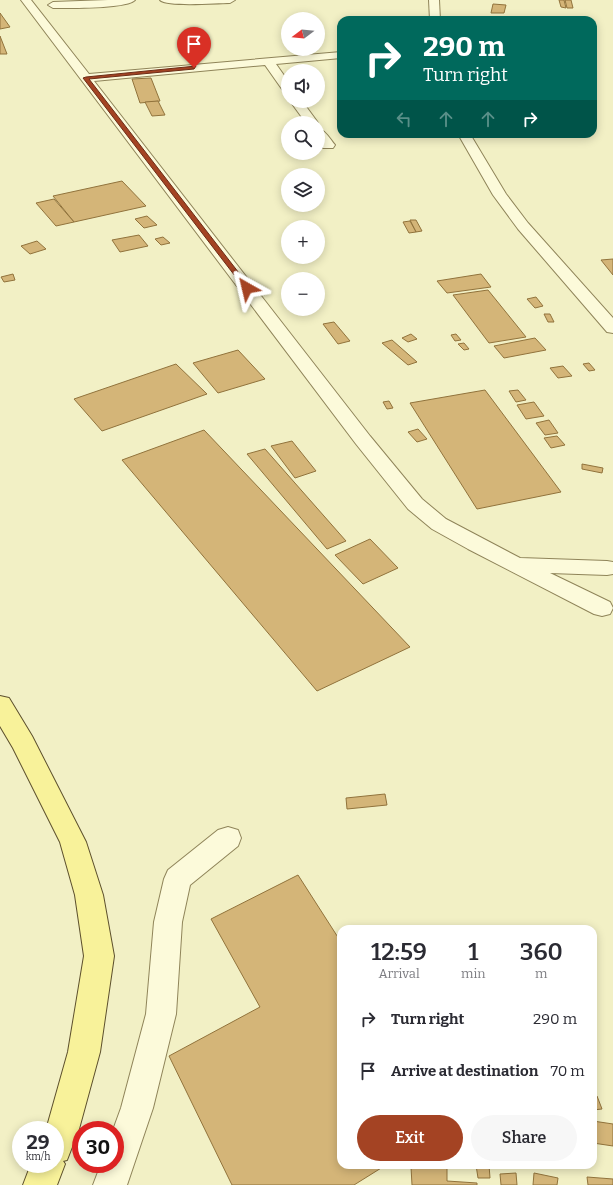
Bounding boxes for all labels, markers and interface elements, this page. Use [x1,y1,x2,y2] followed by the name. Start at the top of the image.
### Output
[281,12,325,56] north arrow
[281,12,325,316] map controls
[177,27,211,68] pin
[423,30,505,63] text: 290 m
[357,32,409,84] icon: right
[183,33,205,55] icon: arrive
[281,64,325,108] button: sound
[423,64,508,86] text: Turn right
[393,108,415,130] icon: left
[435,108,457,130] icon: ahead
[477,108,499,130] icon: ahead
[519,108,541,130] icon: right
[281,116,325,160] button: search
[281,168,325,212] button: layers
[281,220,325,264] button: +
[226,267,268,309] position arrow
[281,272,325,316] button: −
[371,938,427,966] text: 12:59
[468,938,478,966] text: 1
[520,938,563,966] text: 360
[378,966,420,981] text: Arrival
[461,966,486,981] text: min
[535,966,547,981] text: m
[357,1008,379,1030] icon: right
[391,1010,464,1028] text: Turn right
[533,1010,577,1028] text: 290 m
[357,1060,379,1082] icon: arrive
[391,1062,538,1080] text: Arrive at destination
[550,1062,585,1080] text: 70 m
[357,1115,463,1161] button: Exit
[471,1115,577,1161] button: Share
[72,1121,124,1173] speed limit sign: 30
[26,1130,50,1154] text: 29
[26,1151,50,1163] text: km/h

